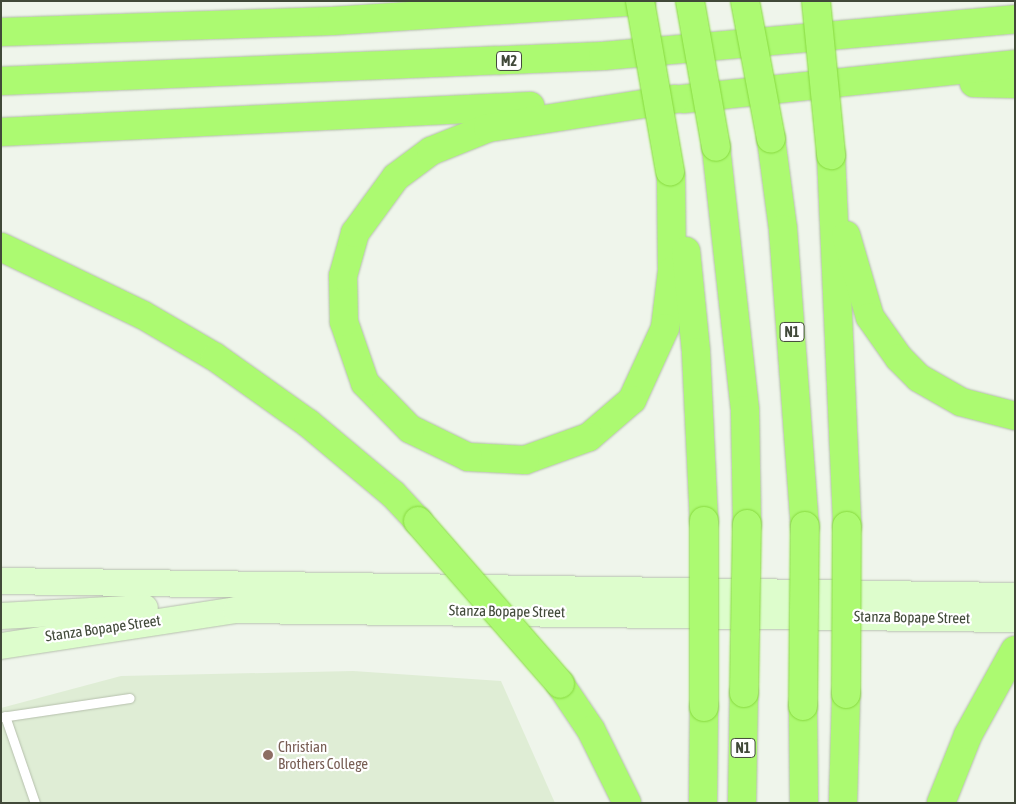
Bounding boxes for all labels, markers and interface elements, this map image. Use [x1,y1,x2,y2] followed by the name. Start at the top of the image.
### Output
[495,49,523,72] road number: M2
[780,321,804,344] road number: N1
[449,601,565,621] street label: Stanza Bopape Street
[854,607,970,627] street label: Stanza Bopape Street
[44,611,162,645] street label: Stanza Bopape Street
[730,736,756,760] road number: N1
[278,737,368,772] place label: Christian Brothers College
[262,749,274,761] marker: Christian Brothers College

